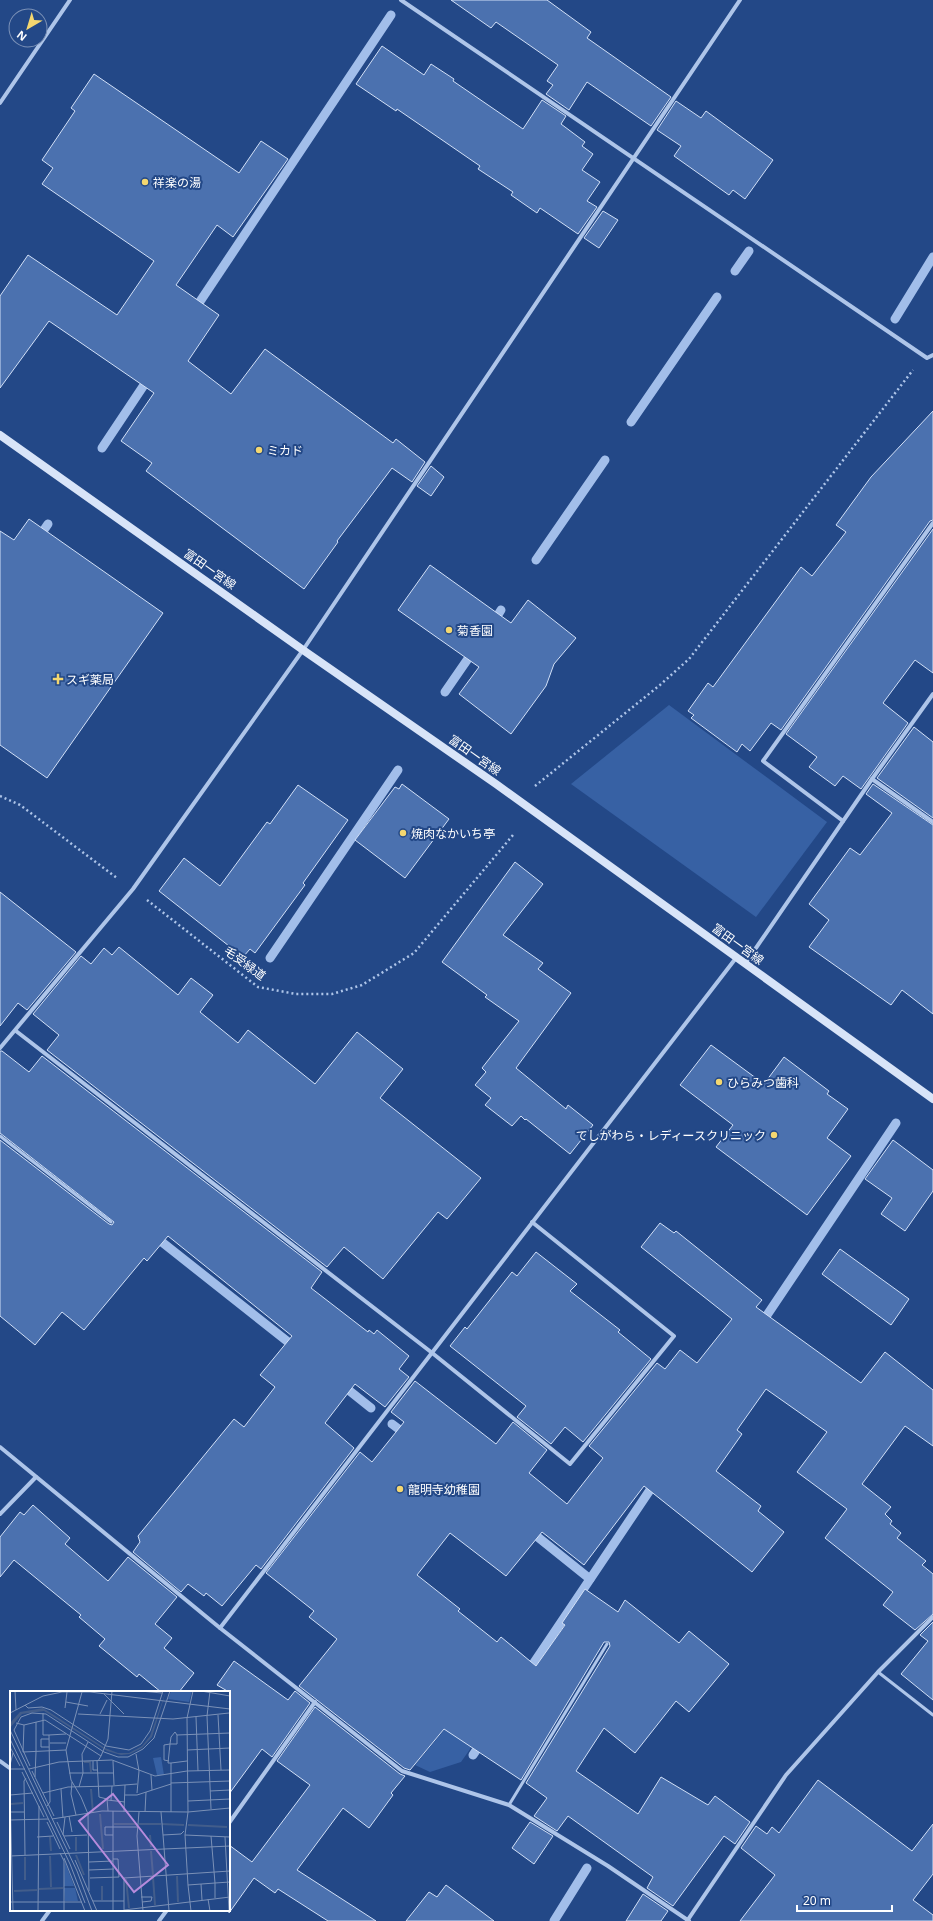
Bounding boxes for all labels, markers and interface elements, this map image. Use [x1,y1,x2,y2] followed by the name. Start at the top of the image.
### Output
[8,8,48,48] north arrow
[13,28,30,45] text: N
[153,174,201,191] place label: 祥楽の湯
[140,177,150,187] marker: 祥楽の湯
[267,442,303,459] place label: ミカド
[254,445,264,455] marker: ミカド
[181,545,239,593] street label: 富田一宮線
[457,622,493,639] place label: 菊香園
[444,625,454,635] marker: 菊香園
[66,671,114,688] place label: スギ薬局
[53,674,63,684] marker: スギ薬局
[446,731,504,779] street label: 富田一宮線
[411,825,495,842] place label: 焼肉なかいち亭
[398,828,408,838] marker: 焼肉なかいち亭
[709,919,767,969] street label: 富田一宮線
[221,942,269,984] street label: 毛受緑道
[727,1074,799,1091] place label: ひらみつ歯科
[714,1077,724,1087] marker: ひらみつ歯科
[575,1127,766,1144] place label: てしがわら・レディースクリニック
[769,1130,779,1140] marker: てしがわら・レディースクリニック
[408,1481,480,1498] place label: 龍明寺幼稚園
[395,1484,405,1494] marker: 龍明寺幼稚園
[10,1691,230,1911] inset map
[797,1887,892,1913] scale bar
[803,1892,831,1909] text: 20 m

